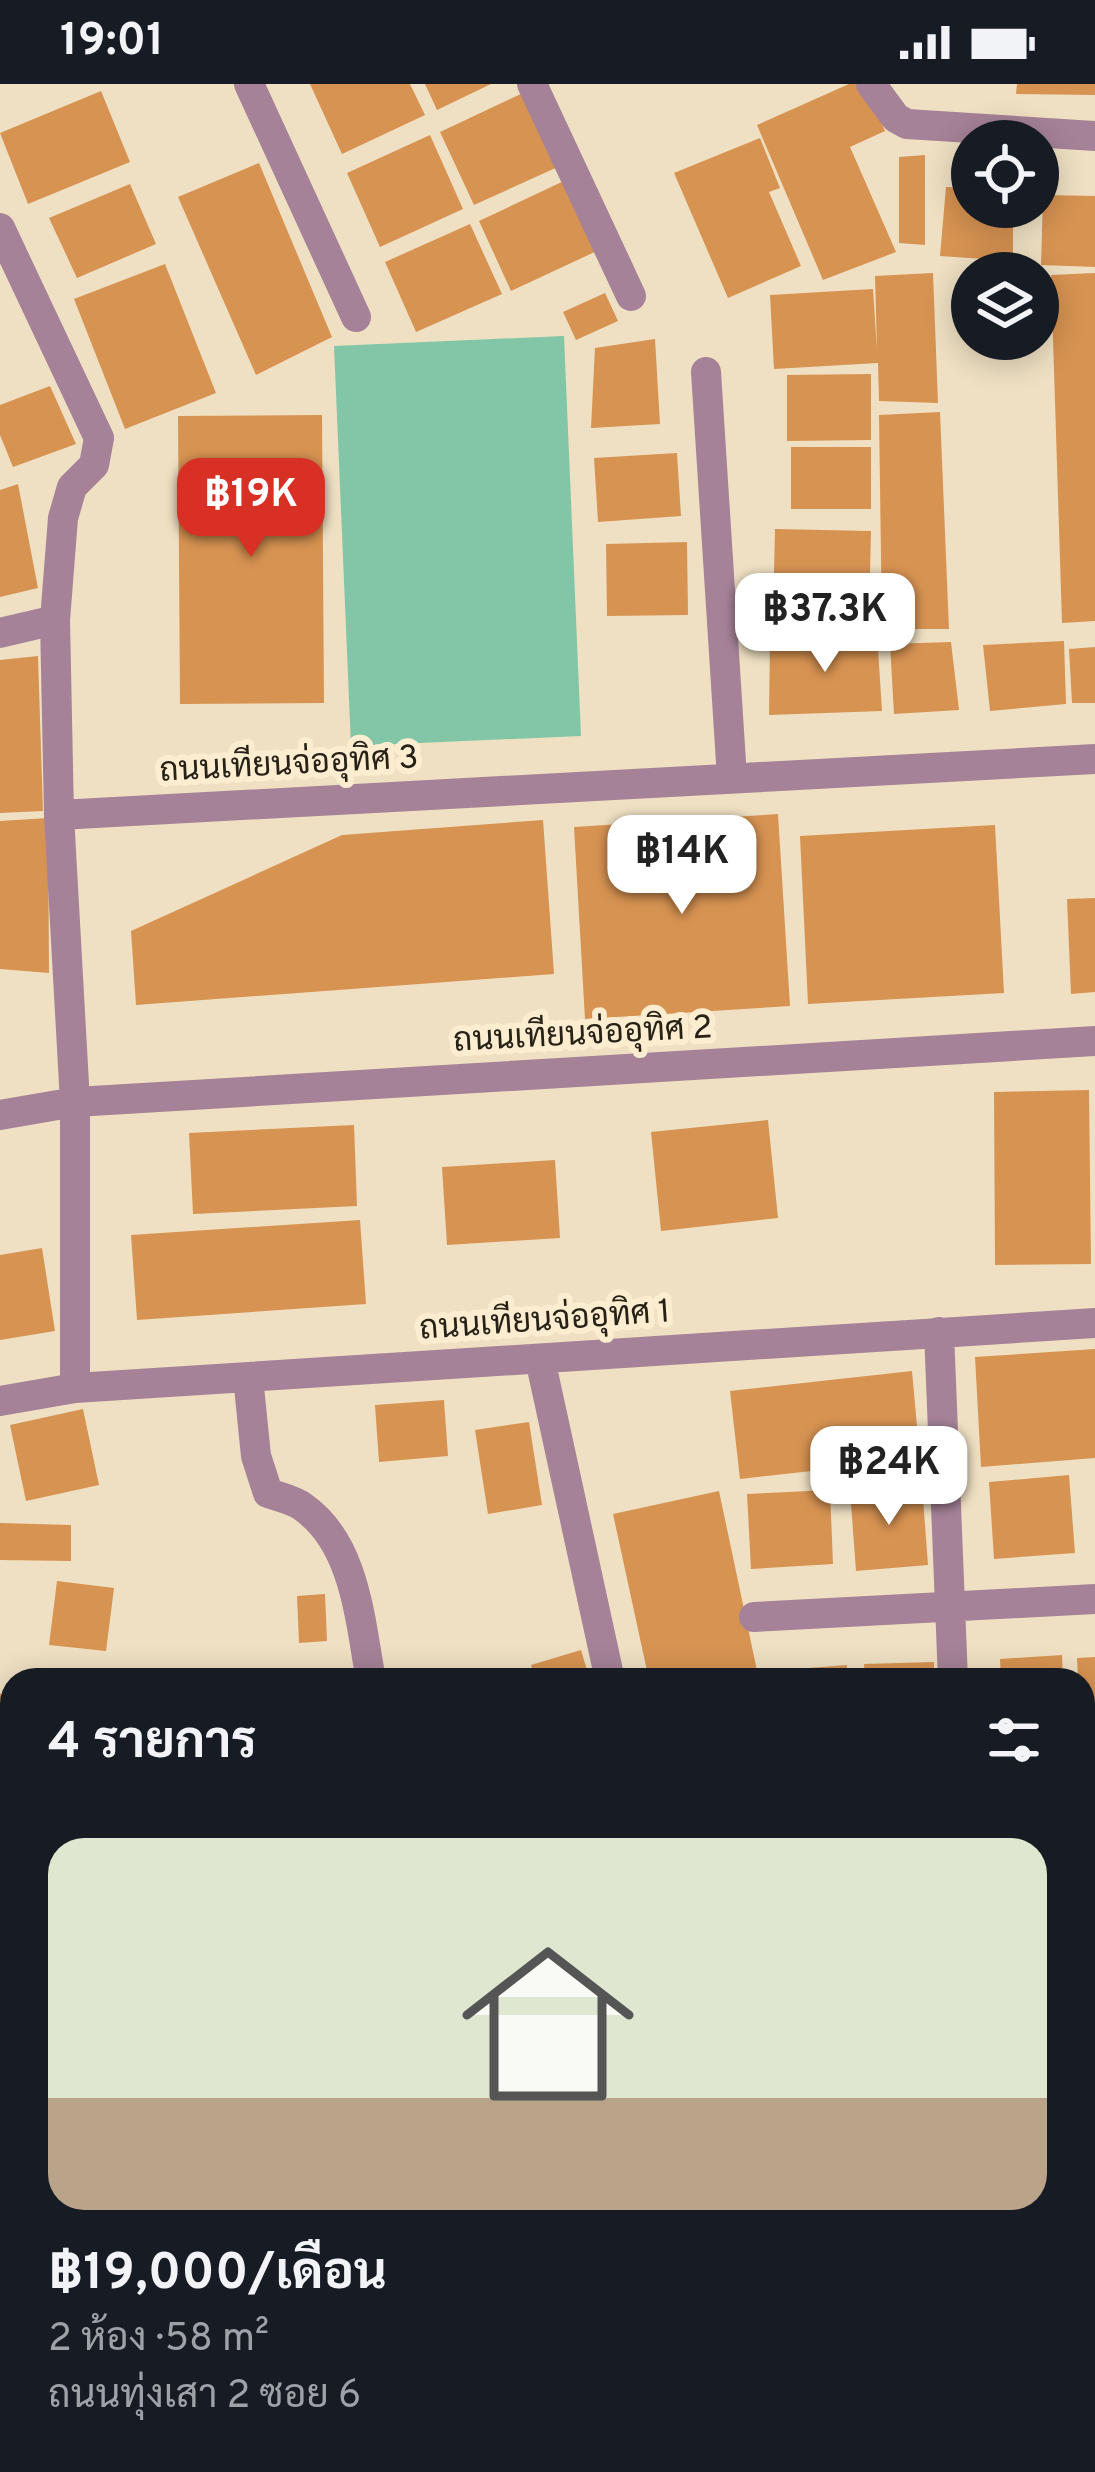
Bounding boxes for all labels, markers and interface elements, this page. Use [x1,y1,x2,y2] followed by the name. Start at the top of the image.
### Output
[60,14,164,71] text: 19:01
[951,120,1059,360] map controls
[951,120,1059,228] button: locate
[951,252,1059,360] button: layers
[180,458,322,560] pin: ฿19K
[204,472,298,521] text: ฿19K
[727,573,923,675] pin: ฿37.3K
[762,587,888,636] text: ฿37.3K
[158,736,420,794] street label: ถนนเทียนจ่ออุทิศ 3
[611,815,753,917] pin: ฿14K
[634,829,730,878] text: ฿14K
[452,1006,714,1064] street label: ถนนเทียนจ่ออุทิศ 2
[418,1290,672,1352] street label: ถนนเทียนจ่ออุทิศ 1
[818,1426,960,1528] pin: ฿24K
[837,1440,941,1489] text: ฿24K
[981,1707,1047,1773] icon: filters
[48,1712,257,1777] text: 4 รายการ
[440,1916,656,2132] icon: home
[48,2243,387,2308] text: ฿19,000/เดือน
[48,2316,269,2365] text: 2 ห้อง · 58 m²
[48,2373,361,2422] text: ถนนทุ่งเสา 2 ซอย 6

